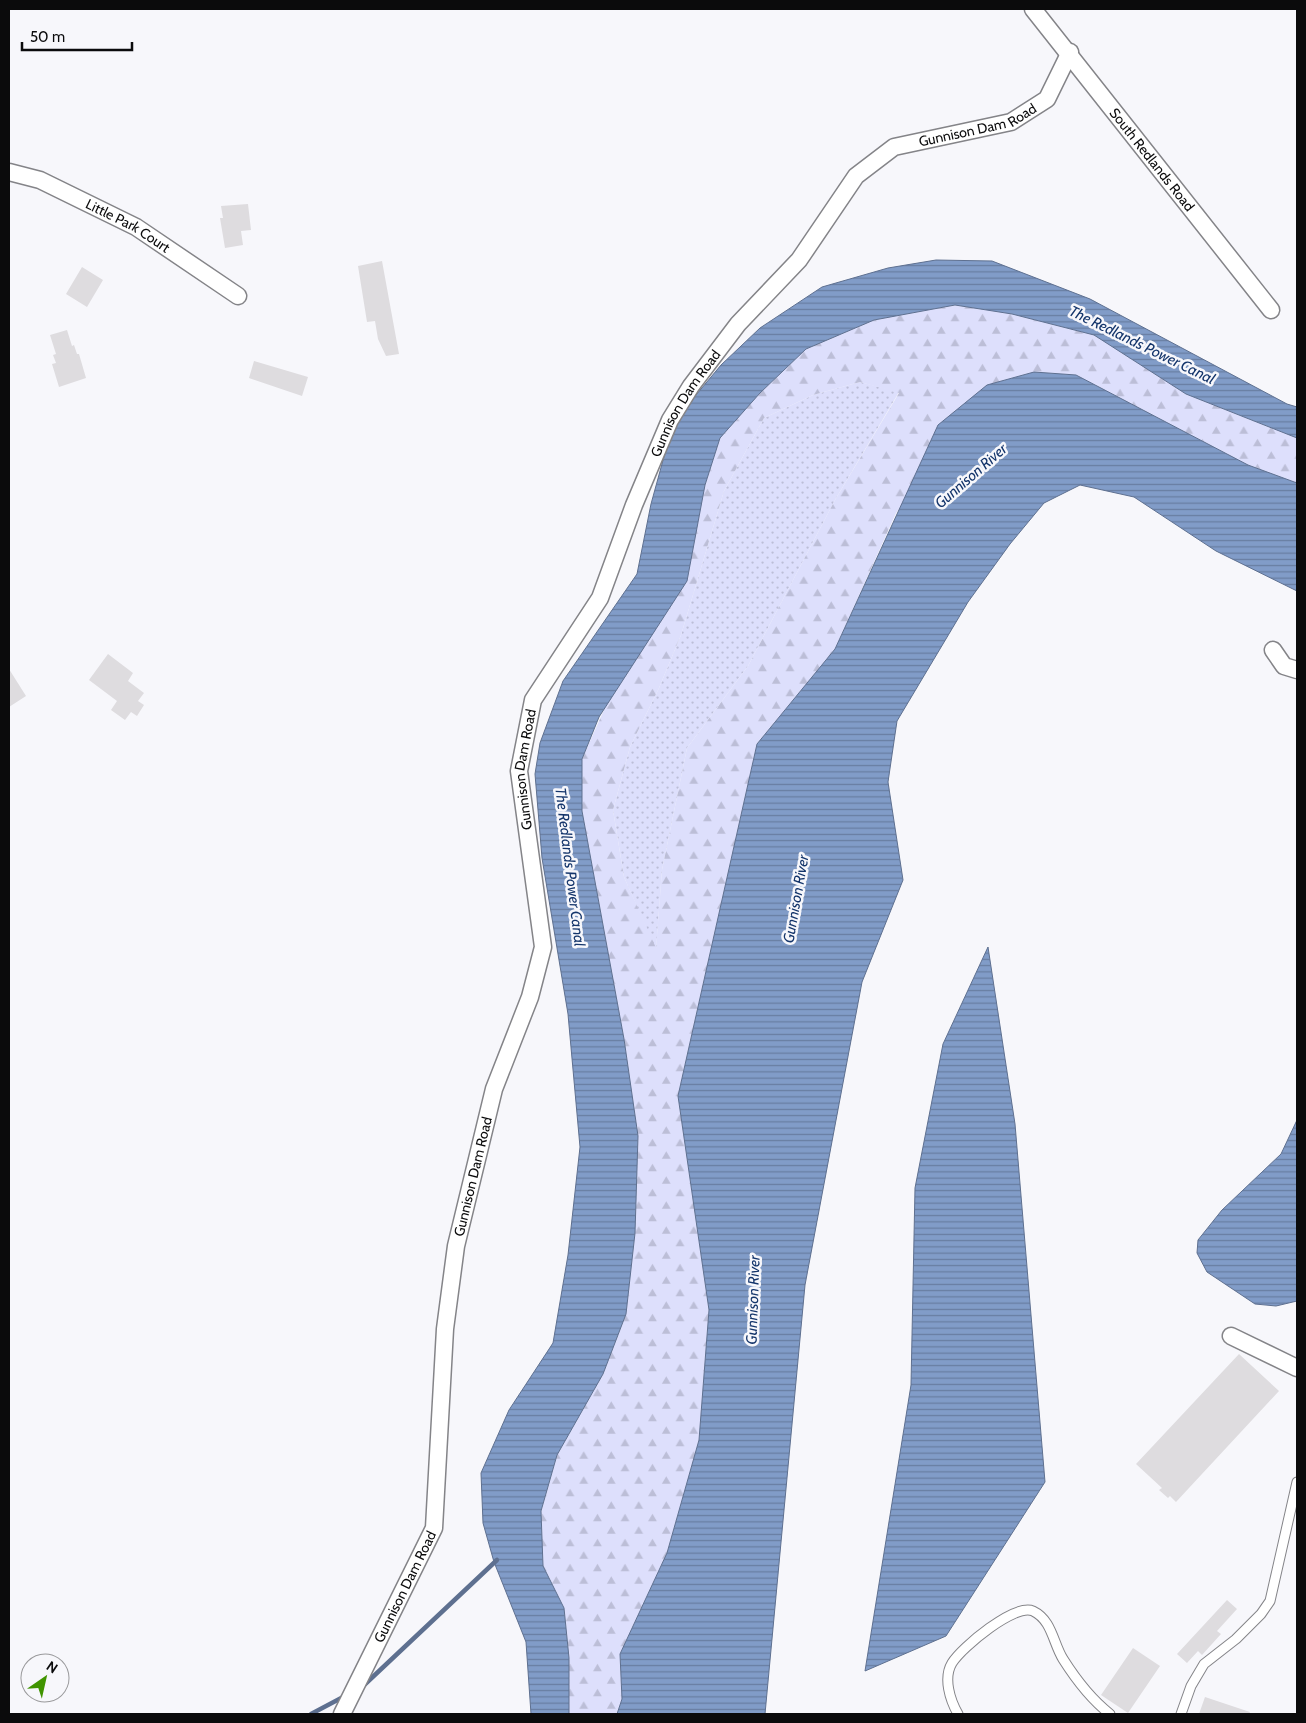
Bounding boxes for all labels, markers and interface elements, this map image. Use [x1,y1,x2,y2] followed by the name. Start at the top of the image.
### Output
[22,20,132,52] scale bar
[30,28,65,46] text: 50 m
[917,99,1040,150] street label: Gunnison Dam Road
[1106,104,1198,215] street label: South Redlands Road
[83,195,174,257] street label: Little Park Court
[1066,302,1218,388] water label: The Redlands Power Canal
[646,346,724,460] street label: Gunnison Dam Road
[931,439,1012,512] water label: Gunnison River
[510,707,540,831] street label: Gunnison Dam Road
[551,786,589,948] water label: The Redlands Power Canal
[779,852,813,944] water label: Gunnison River
[450,1115,496,1238] street label: Gunnison Dam Road
[742,1254,764,1345] water label: Gunnison River
[370,1528,440,1646] street label: Gunnison Dam Road
[20,1653,70,1703] north arrow
[43,1657,61,1677] text: N

